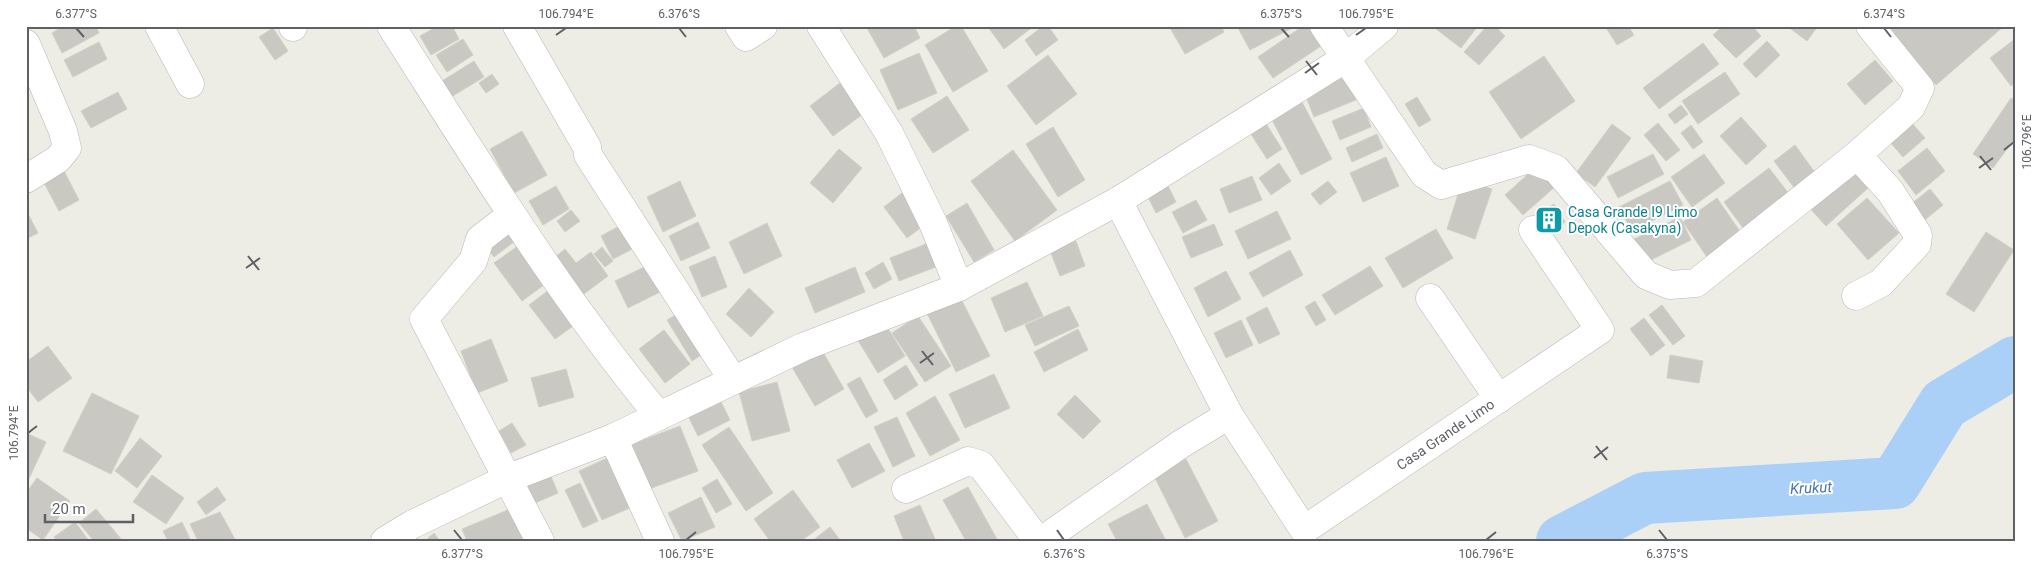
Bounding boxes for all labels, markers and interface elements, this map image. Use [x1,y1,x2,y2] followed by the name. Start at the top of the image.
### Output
[55,7,97,21] text: 6.377°S
[539,7,594,21] text: 106.794°E
[658,7,700,21] text: 6.376°S
[1260,7,1302,21] text: 6.375°S
[1339,7,1394,21] text: 106.795°E
[1863,7,1905,21] text: 6.374°S
[2020,114,2034,169] text: 106.796°E
[1568,204,1698,237] place label: Casa Grande I9 Limo Depok (Casakyna)
[1534,205,1564,235] building icon: Casa Grande I9 Limo Depok (Casakyna)
[1394,396,1497,473] street label: Casa Grande Limo
[7,405,21,460] text: 106.794°E
[1789,478,1833,498] water label: Krukut
[45,492,132,524] scale bar
[52,500,86,518] text: 20 m
[441,547,483,561] text: 6.377°S
[659,547,714,561] text: 106.795°E
[1043,547,1085,561] text: 6.376°S
[1459,547,1514,561] text: 106.796°E
[1646,547,1688,561] text: 6.375°S

